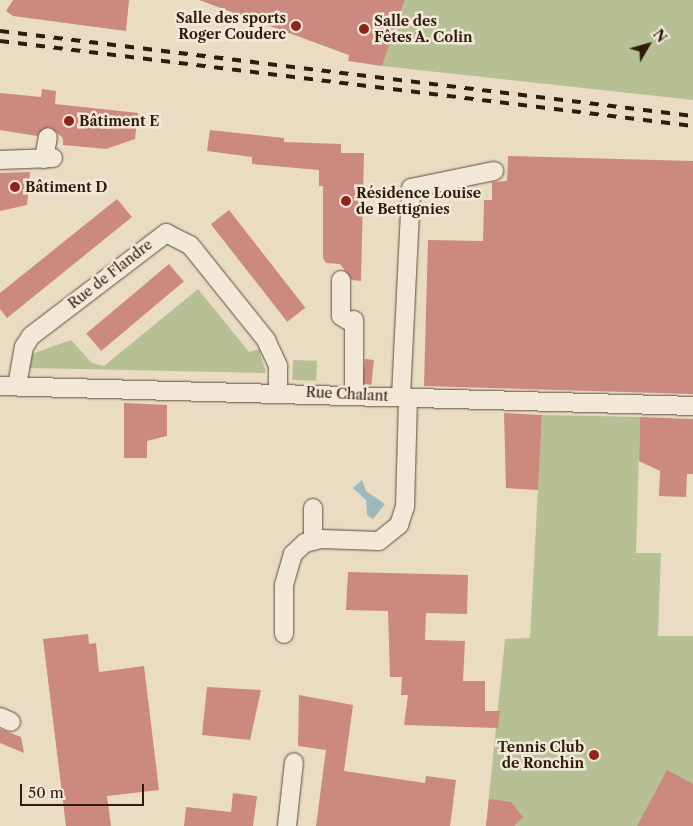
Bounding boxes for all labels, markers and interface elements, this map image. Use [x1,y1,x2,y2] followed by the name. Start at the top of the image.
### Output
[176,10,286,42] place label: Salle des sports Roger Couderc
[374,13,473,46] place label: Salle des Fêtes A. Colin
[290,20,302,32] marker: Salle des sports Roger Couderc
[623,20,673,70] north arrow
[358,23,370,35] marker: Salle des Fêtes A. Colin
[649,25,671,46] text: N
[79,113,159,129] place label: Bâtiment E
[63,115,75,127] marker: Bâtiment E
[25,179,107,195] place label: Bâtiment D
[9,181,21,193] marker: Bâtiment D
[356,185,481,218] place label: Résidence Louise de Bettignies
[340,195,352,207] marker: Résidence Louise de Bettignies
[65,236,155,312] street label: Rue de Flandre
[305,383,389,405] street label: Rue Chalant
[497,739,584,772] place label: Tennis Club de Ronchin
[588,749,600,761] marker: Tennis Club de Ronchin
[22,774,146,806] scale bar
[28,783,64,802] text: 50 m

